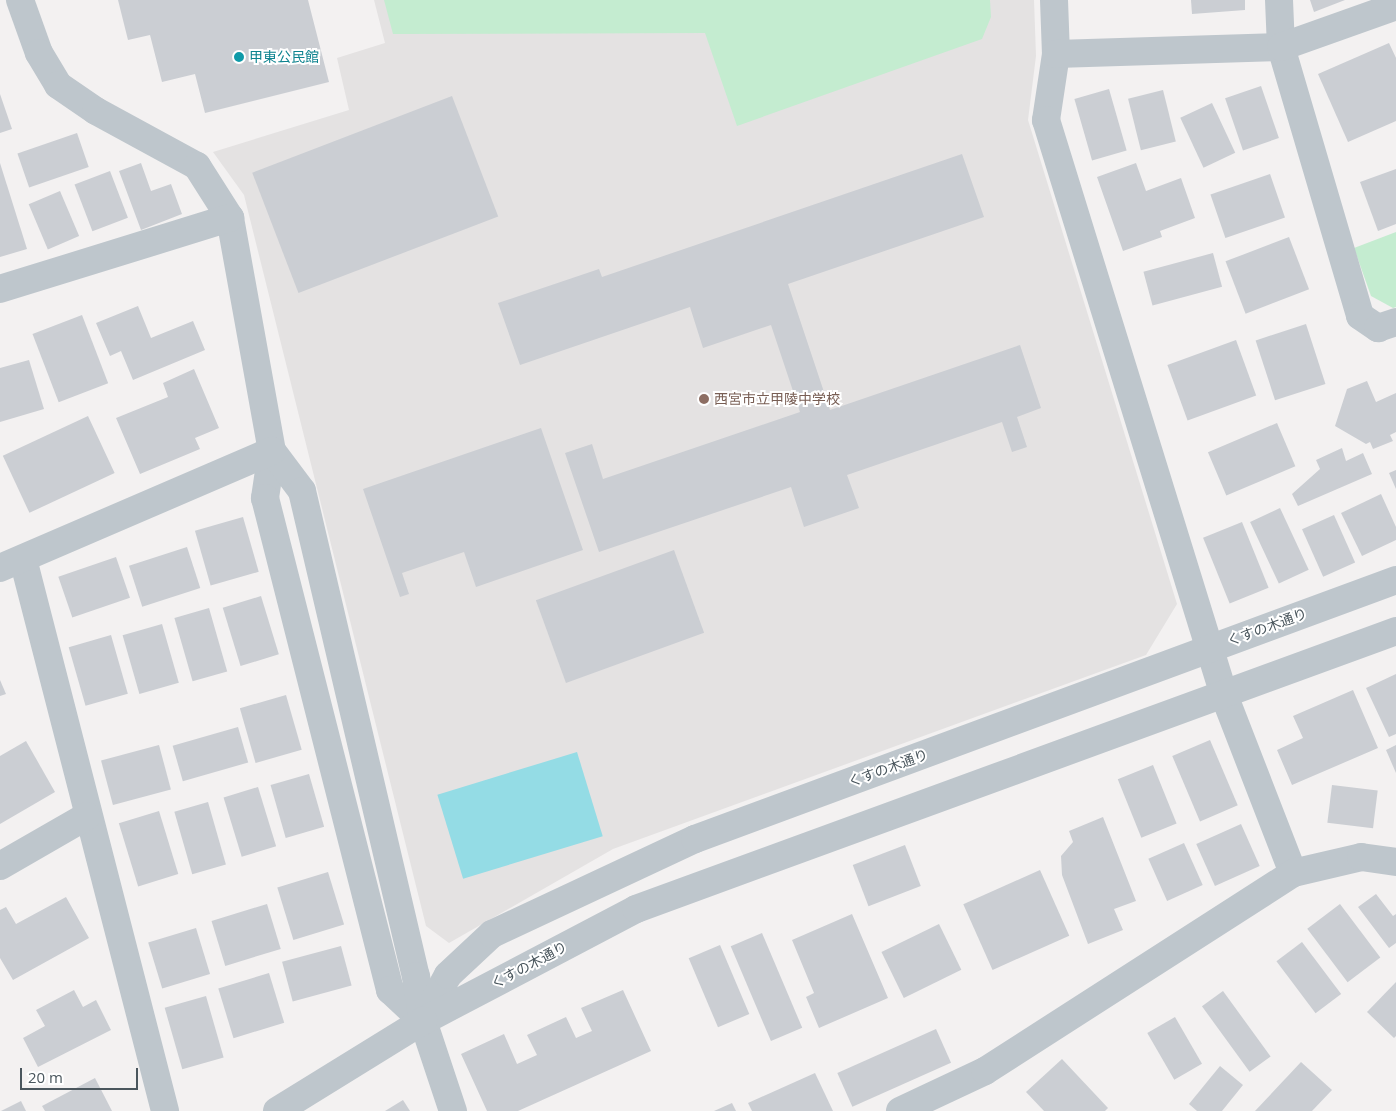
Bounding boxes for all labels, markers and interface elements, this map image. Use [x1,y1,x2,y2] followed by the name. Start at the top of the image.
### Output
[249,49,319,65] place label: 甲東公民館
[233,51,245,63] marker: 甲東公民館
[714,391,840,407] place label: 西宮市立甲陵中学校
[698,393,710,405] marker: 西宮市立甲陵中学校
[1225,605,1309,649] street label: くすの木通り
[846,746,930,790] street label: くすの木通り
[488,938,570,992] street label: くすの木通り
[22,1058,140,1090] scale bar
[28,1067,63,1087] text: 20 m

